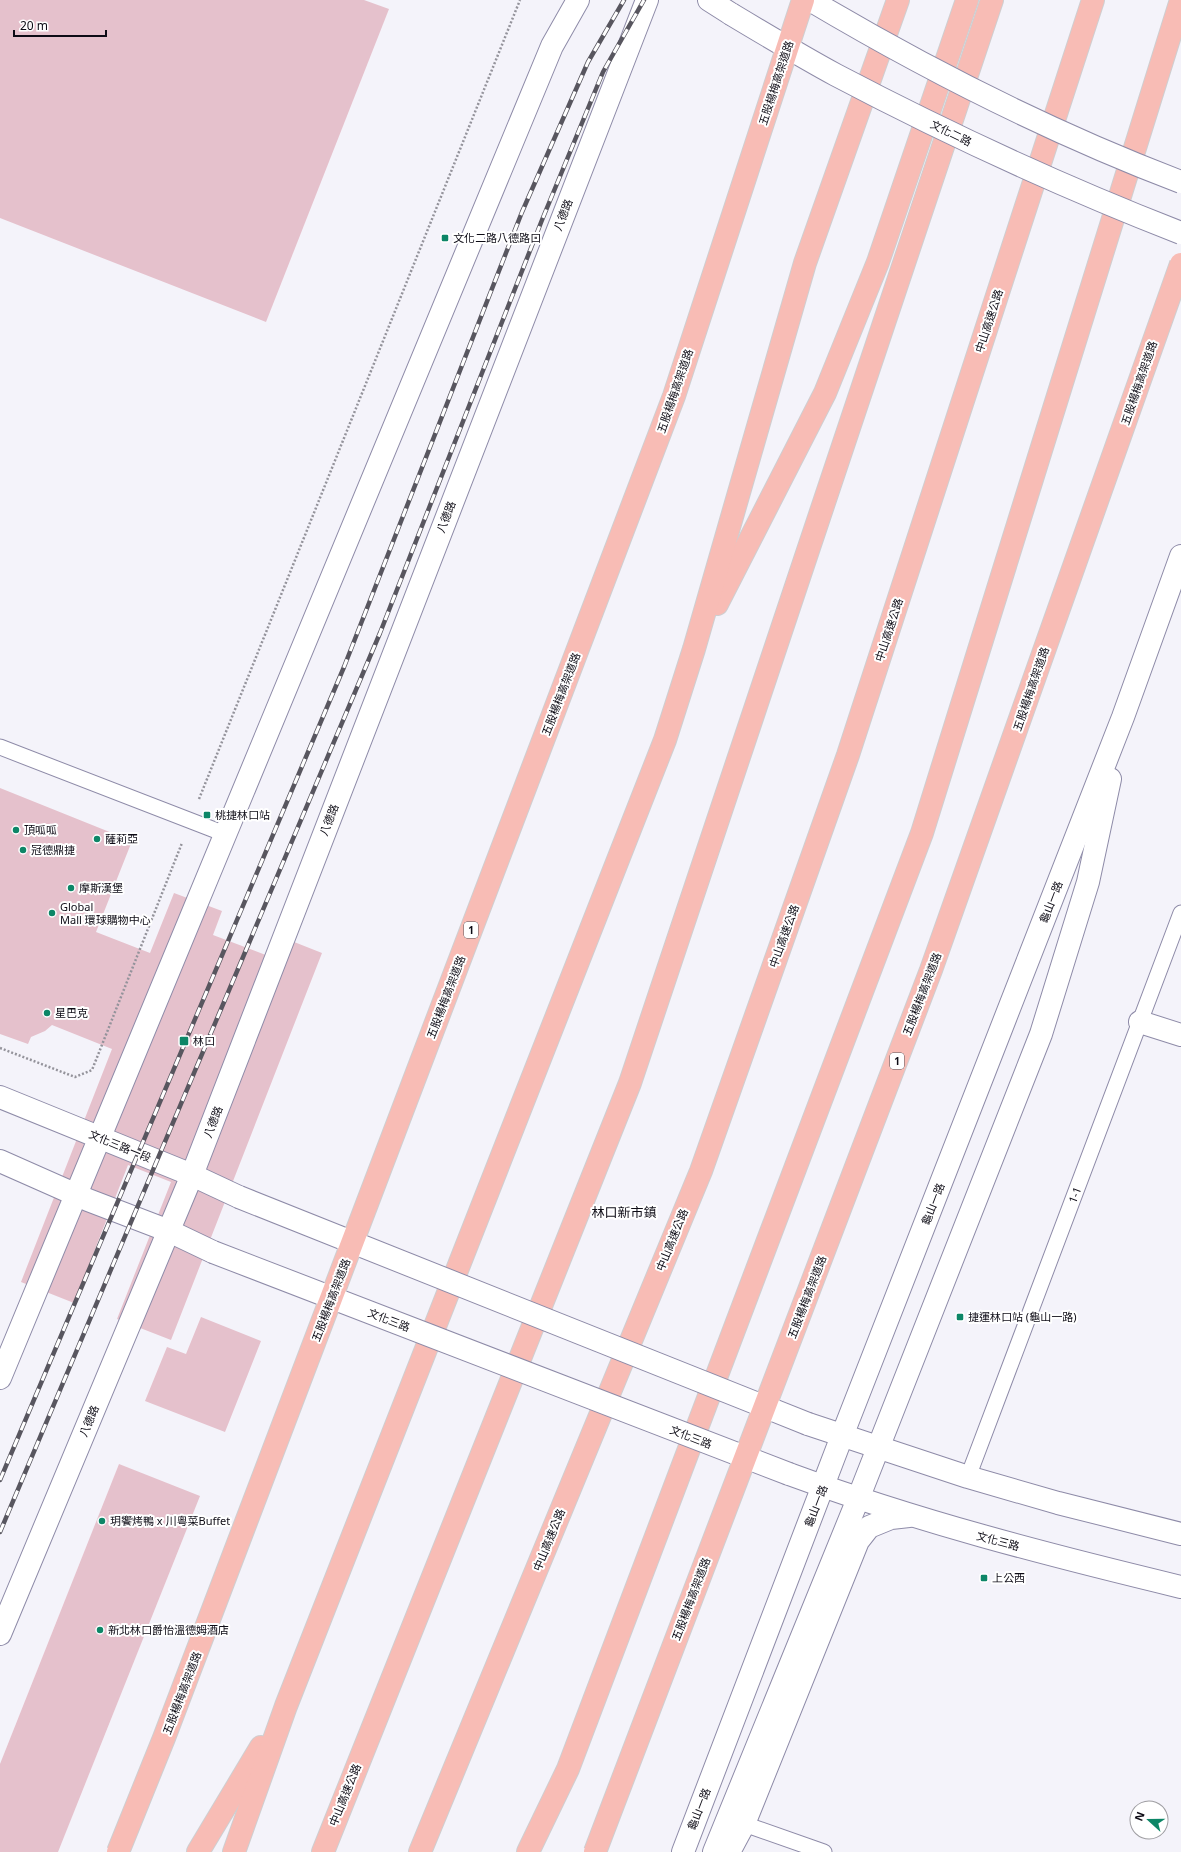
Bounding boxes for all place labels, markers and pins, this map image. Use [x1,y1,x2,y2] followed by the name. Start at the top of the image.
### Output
[453,230,541,245] place label: 文化二路八德路口
[440,233,450,243] marker: 文化二路八德路口
[215,807,270,822] place label: 桃捷林口站
[202,810,212,820] marker: 桃捷林口站
[24,822,57,837] place label: 頂呱呱
[11,825,21,835] marker: 頂呱呱
[105,831,138,846] place label: 薩莉亞
[92,834,102,844] marker: 薩莉亞
[31,842,75,857] place label: 冠德鼎捷
[18,845,28,855] marker: 冠德鼎捷
[79,880,123,895] place label: 摩斯漢堡
[66,883,76,893] marker: 摩斯漢堡
[60,899,151,927] place label: Global Mall 環球購物中心
[47,908,57,918] marker: Global Mall 環球購物中心
[55,1005,88,1020] place label: 星巴克
[42,1008,52,1018] marker: 星巴克
[193,1033,215,1048] place label: 林口
[178,1035,190,1047] marker: 林口
[968,1309,1076,1324] place label: 捷運林口站 (龜山一路)
[955,1312,965,1322] marker: 捷運林口站 (龜山一路)
[110,1513,230,1528] place label: 玥饗烤鴨 x 川粵菜Buffet
[97,1516,107,1526] marker: 玥饗烤鴨 x 川粵菜Buffet
[992,1570,1025,1585] place label: 上公西
[979,1573,989,1583] marker: 上公西
[108,1622,229,1637] place label: 新北林口爵怡溫德姆酒店
[95,1625,105,1635] marker: 新北林口爵怡溫德姆酒店

